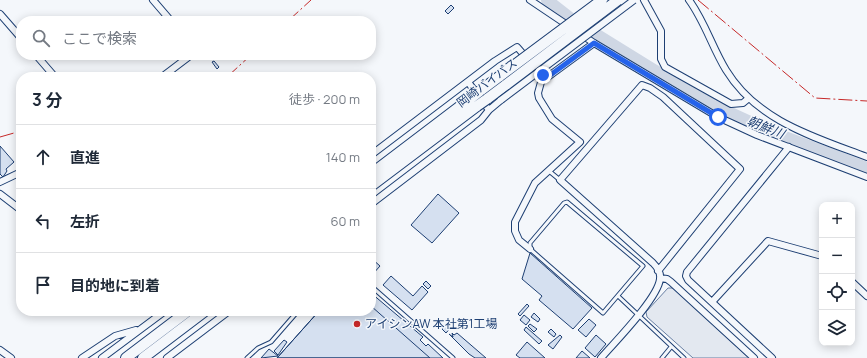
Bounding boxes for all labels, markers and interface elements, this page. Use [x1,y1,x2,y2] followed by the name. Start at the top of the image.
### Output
[16,16,376,60] search box
[30,27,52,49] icon: search
[62,28,137,49] text: ここで検索
[453,54,520,111] street label: 岡崎バイパス
[534,66,552,84] route end
[32,88,62,111] text: 3 分
[289,90,360,108] text: 徒歩 · 200 m
[709,108,727,126] route start
[745,111,789,143] water label: 朝鮮川
[32,146,54,168] icon: ahead
[70,147,100,168] text: 直進
[326,148,360,166] text: 140 m
[819,202,855,346] map controls
[819,202,855,238] button: +
[32,210,54,232] icon: left
[70,211,100,232] text: 左折
[330,212,360,230] text: 60 m
[819,238,855,274] button: −
[32,274,54,296] icon: arrive
[819,274,855,310] button: locate
[70,275,160,296] text: 目的地に到着
[819,310,855,346] button: layers
[365,315,497,332] place label: アイシンAW 本社第1工場
[352,319,362,329] marker: アイシンAW 本社第1工場

